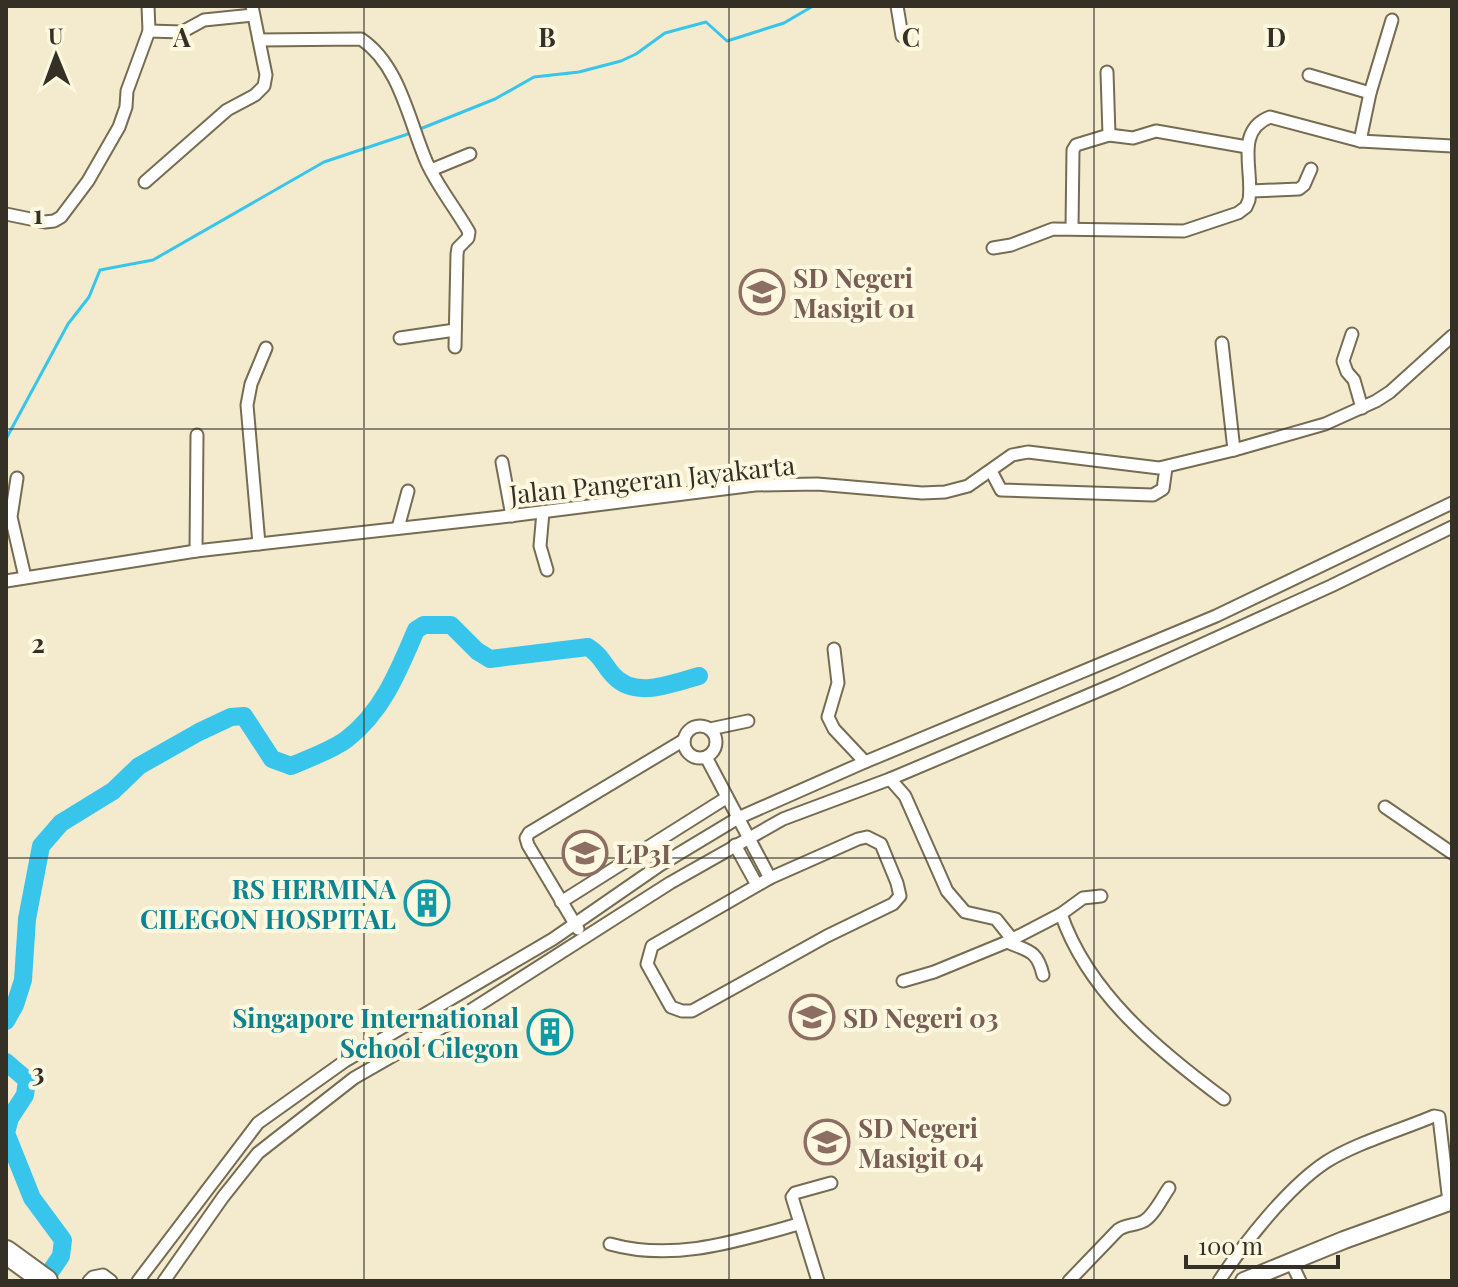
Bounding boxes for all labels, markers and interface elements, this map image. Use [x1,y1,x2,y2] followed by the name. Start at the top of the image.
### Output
[16,16,96,96] north arrow
[172,19,191,54] text: A
[538,19,556,54] text: B
[902,19,920,54] text: C
[1266,19,1286,54] text: D
[48,20,63,50] text: U
[33,196,43,231] text: 1
[793,260,915,325] place label: SD Negeri Masigit 01
[738,268,786,316] school or university icon: SD Negeri Masigit 01
[507,447,797,512] street label: Jalan Pangeran Jayakarta
[31,625,45,660] text: 2
[561,829,609,877] school or university icon: LP3I
[616,836,671,871] place label: LP3I
[140,871,397,936] place label: RS HERMINA CILEGON HOSPITAL
[403,879,451,927] building icon: RS HERMINA CILEGON HOSPITAL
[788,993,836,1041] school or university icon: SD Negeri 03
[232,1000,519,1065] place label: Singapore International School Cilegon
[843,1000,999,1035] place label: SD Negeri 03
[526,1008,574,1056] building icon: Singapore International School Cilegon
[32,1054,44,1089] text: 3
[858,1110,984,1175] place label: SD Negeri Masigit 04
[803,1118,851,1166] school or university icon: SD Negeri Masigit 04
[1186,1219,1338,1269] scale bar
[1198,1229,1263,1261] text: 100 m

